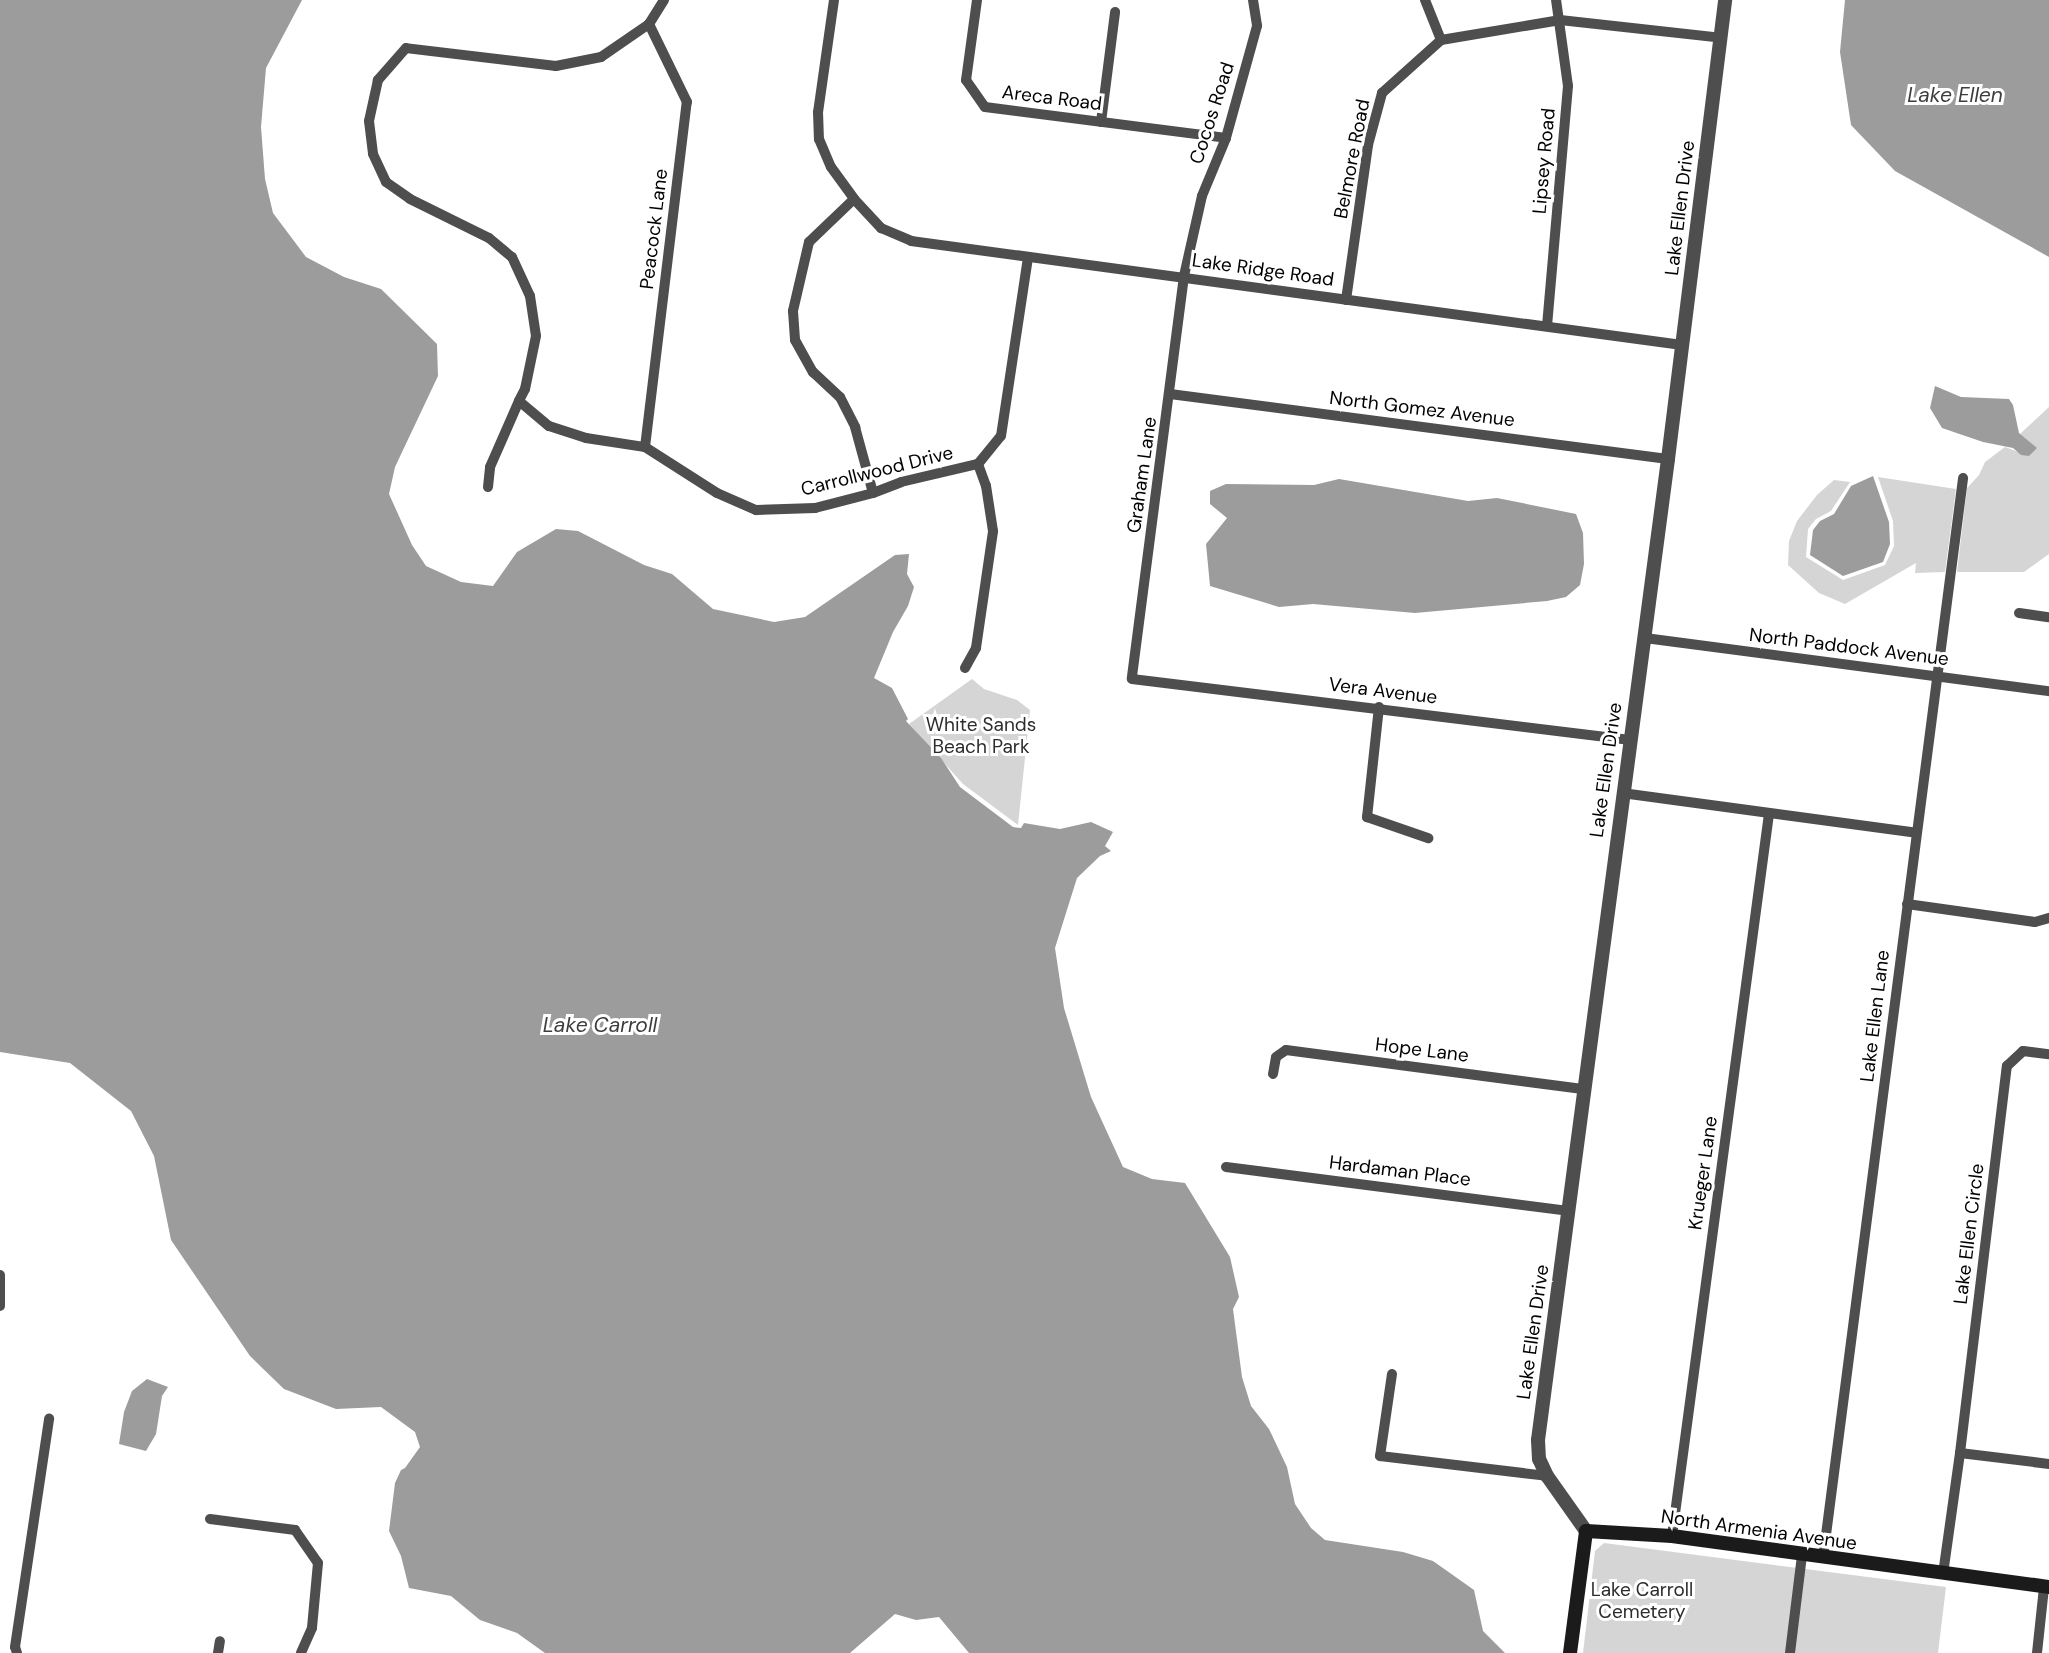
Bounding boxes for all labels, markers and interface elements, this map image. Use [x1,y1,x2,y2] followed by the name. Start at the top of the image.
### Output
[1185,59,1239,167] street label: Cocos Road
[1001,81,1103,115] street label: Areca Road
[1907,82,2003,108] water label: Lake Ellen
[1329,97,1375,221] street label: Belmore Road
[1528,107,1560,215] street label: Lipsey Road
[1660,139,1700,277] street label: Lake Ellen Drive
[635,167,673,291] street label: Peacock Lane
[1191,249,1335,291] street label: Lake Ridge Road
[1328,386,1516,432] street label: North Gomez Avenue
[1123,415,1161,535] street label: Graham Lane
[799,441,955,501] street label: Carrollwood Drive
[1748,623,1950,671] street label: North Paddock Avenue
[1327,673,1439,709] street label: Vera Avenue
[1585,701,1627,839] street label: Lake Ellen Drive
[926,714,1036,758] park label: White Sands Beach Park
[1856,949,1894,1083] street label: Lake Ellen Lane
[543,1012,657,1038] water label: Lake Carroll
[1374,1033,1470,1067] street label: Hope Lane
[1684,1115,1722,1231] street label: Krueger Lane
[1328,1151,1472,1191] street label: Hardaman Place
[1949,1162,1989,1306] street label: Lake Ellen Circle
[1512,1263,1554,1401] street label: Lake Ellen Drive
[1660,1505,1858,1555] street label: North Armenia Avenue
[1591,1579,1693,1623] park label: Lake Carroll Cemetery

